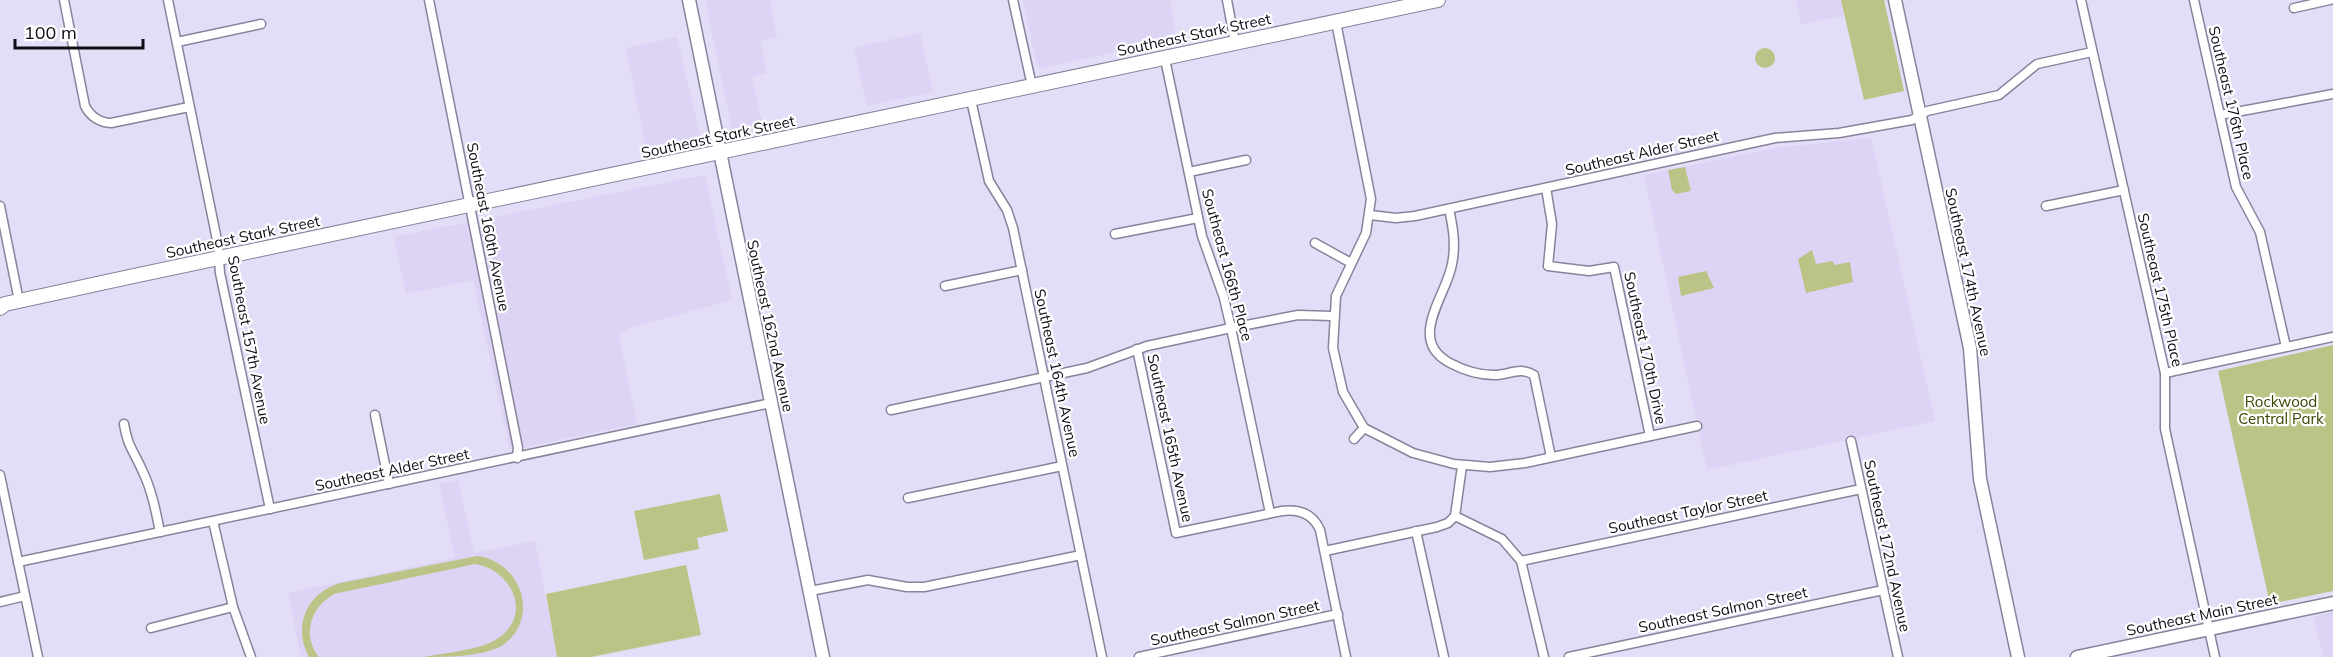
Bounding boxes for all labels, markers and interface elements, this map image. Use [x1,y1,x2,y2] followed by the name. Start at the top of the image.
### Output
[1115,9,1272,60] street label: Southeast Stark Street
[15,12,142,50] scale bar
[24,21,77,44] text: 100 m
[2205,24,2258,182] street label: Southeast 176th Place
[639,111,796,162] street label: Southeast Stark Street
[1563,126,1720,179] street label: Southeast Alder Street
[463,141,514,313] street label: Southeast 160th Avenue
[1941,186,1996,358] street label: Southeast 174th Avenue
[1198,187,1257,343] street label: Southeast 166th Place
[164,211,321,262] street label: Southeast Stark Street
[2134,211,2187,369] street label: Southeast 175th Place
[743,238,798,414] street label: Southeast 162nd Avenue
[224,254,275,426] street label: Southeast 157th Avenue
[1620,270,1671,426] street label: Southeast 170th Drive
[1030,287,1085,459] street label: Southeast 164th Avenue
[1143,352,1198,524] street label: Southeast 165th Avenue
[2238,392,2324,428] park label: Rockwood Central Park
[313,444,471,495] street label: Southeast Alder Street
[1860,458,1915,634] street label: Southeast 172nd Avenue
[1607,485,1769,538] street label: Southeast Taylor Street
[1637,582,1809,637] street label: Southeast Salmon Street
[2125,589,2279,640] street label: Southeast Main Street
[1149,595,1321,650] street label: Southeast Salmon Street

